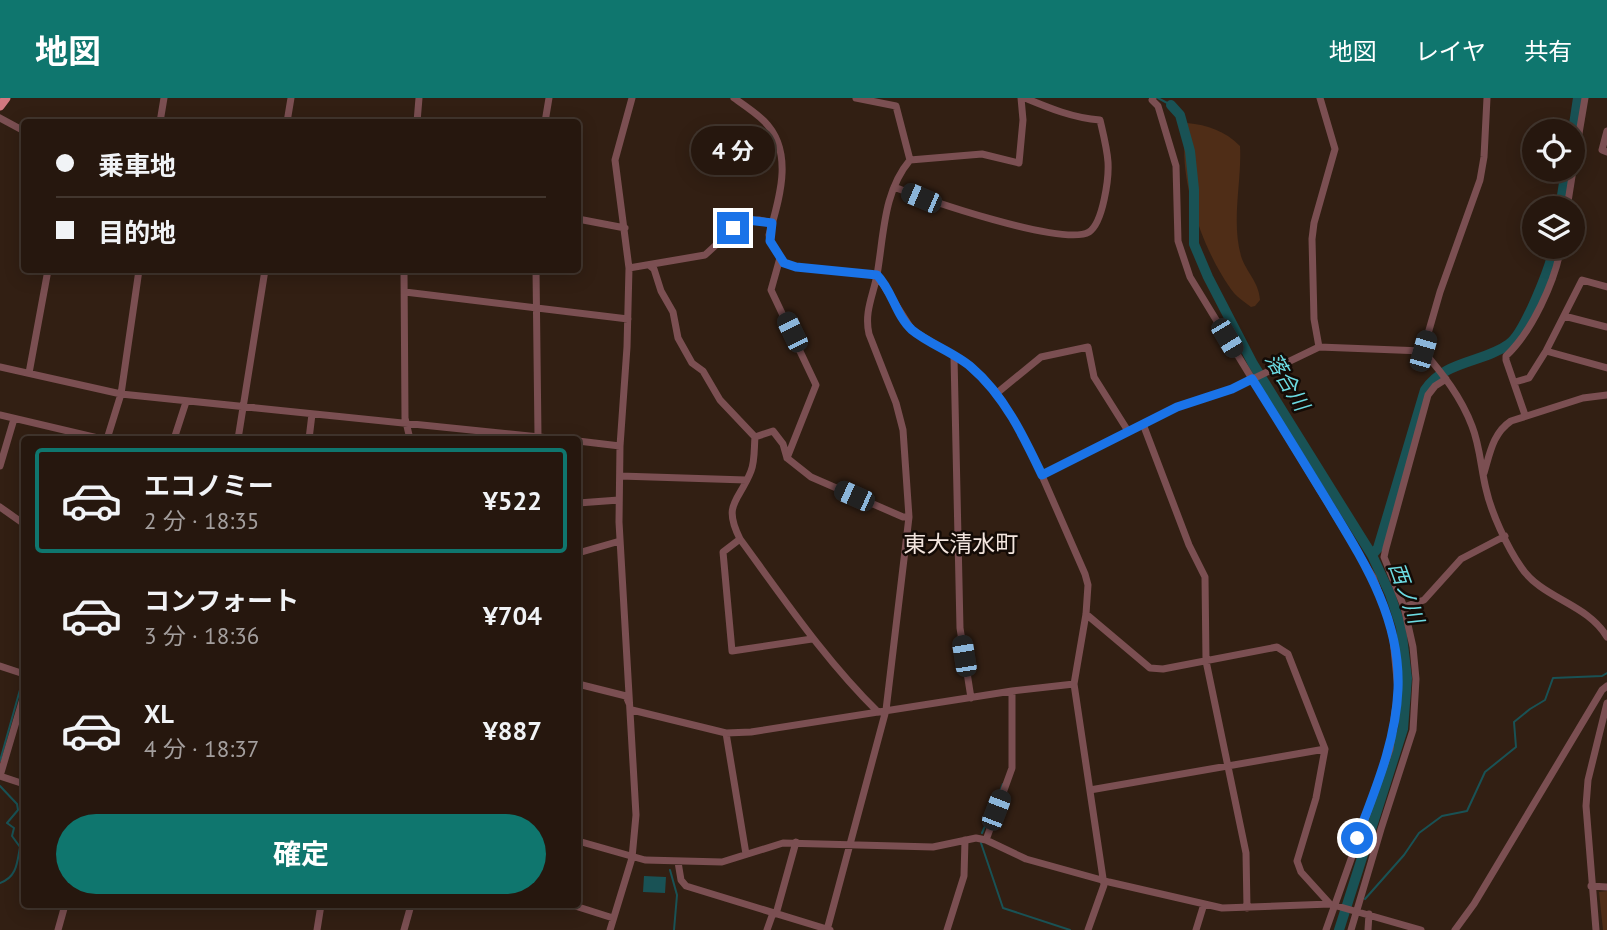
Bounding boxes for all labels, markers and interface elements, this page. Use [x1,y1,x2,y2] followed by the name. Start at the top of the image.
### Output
[35,29,101,72] text: 地図
[1329,36,1377,67] text: 地図
[1415,36,1486,67] text: レイヤ
[1524,36,1572,67] text: 共有
[1522,119,1585,259] map controls
[1522,119,1585,182] button: locate
[691,127,775,176] callout: 4 分
[712,136,754,165] text: 4 分
[98,149,176,182] text: 乗車地
[898,180,945,216] car
[1522,196,1585,259] button: layers
[717,212,749,244] route end
[98,216,176,249] text: 目的地
[774,309,811,355] car
[1208,315,1247,361] car
[1408,328,1439,374] car
[1260,348,1316,417] water label: 落合川
[60,469,123,532] icon: car
[144,469,274,502] text: エコノミー
[831,478,878,514] car
[483,484,542,517] text: ¥522
[144,506,259,535] text: 2 分 · 18:35
[904,529,1019,558] district label: 東大清水町
[1383,559,1431,629] water label: 西ノ川
[60,584,123,647] icon: car
[144,584,299,617] text: コンフォート
[483,599,542,632] text: ¥704
[144,621,259,650] text: 3 分 · 18:36
[951,634,978,678] car
[144,697,174,730] text: XL
[60,699,123,762] icon: car
[483,714,542,747] text: ¥887
[144,734,259,763] text: 4 分 · 18:37
[979,787,1014,833] car
[56,814,546,894] button: 確定
[1341,822,1373,854] route start

